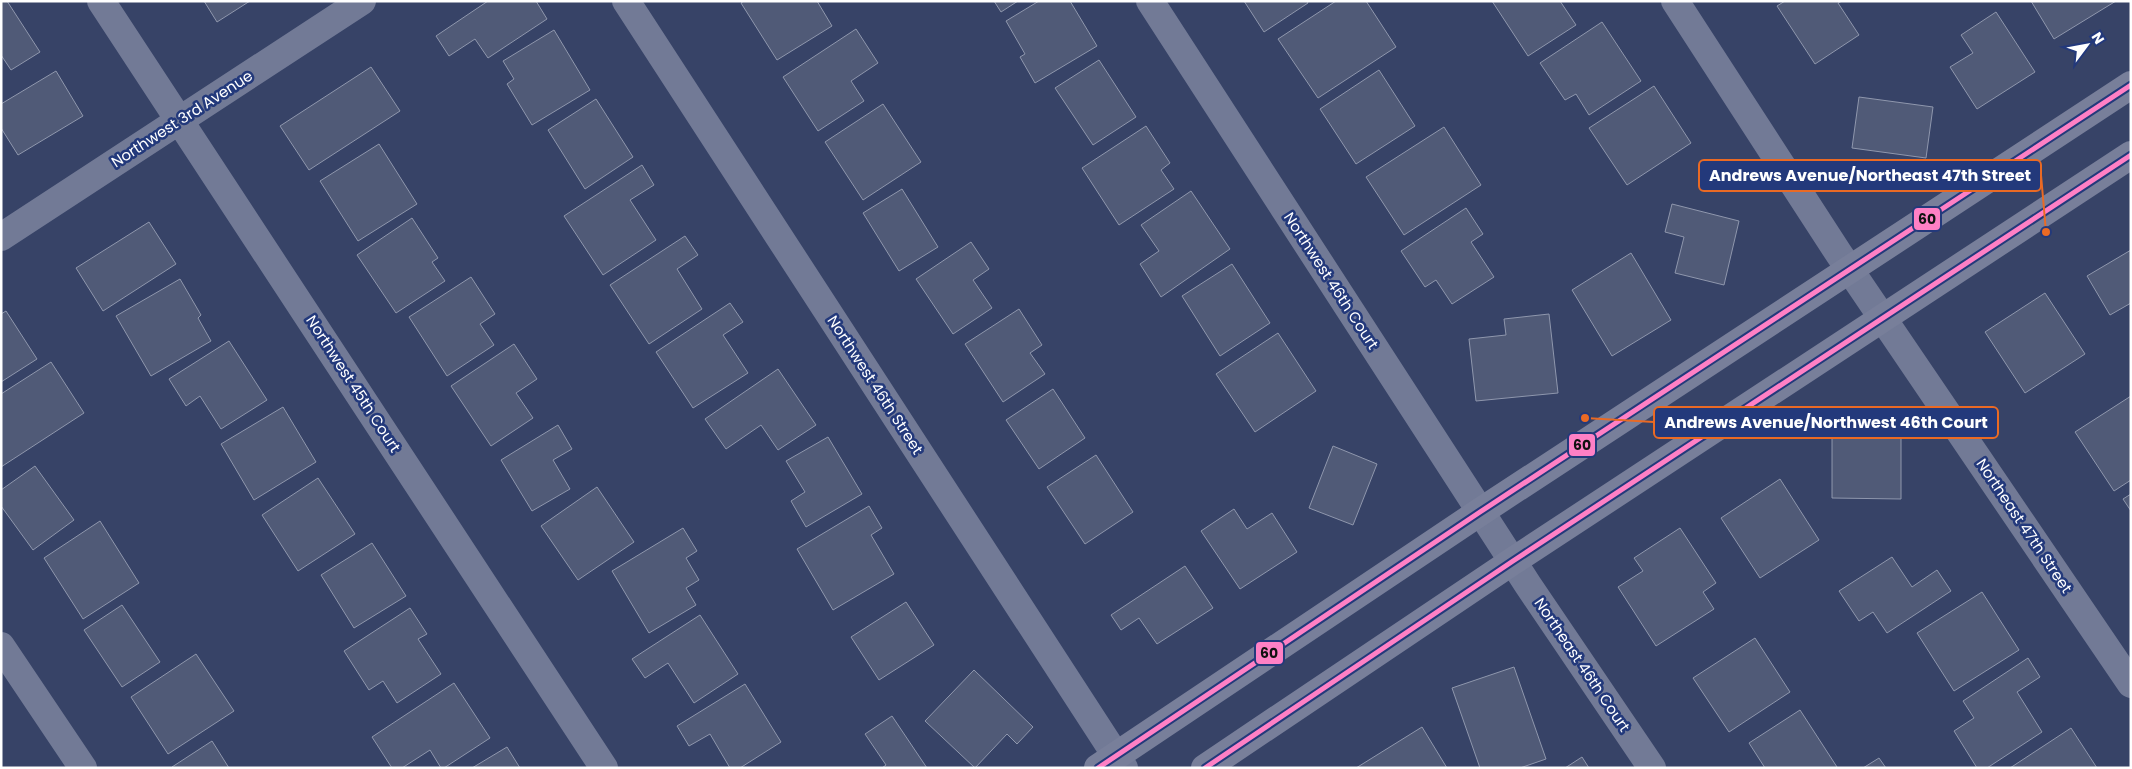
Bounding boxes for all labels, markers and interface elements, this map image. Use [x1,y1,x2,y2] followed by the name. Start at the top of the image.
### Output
[2062,20,2112,70] north arrow
[2087,28,2109,48] text: N
[107,65,256,172] street label: Northwest 3rd Avenue
[1699,160,2041,191] callout: Andrews Avenue/Northeast 47th Street
[1709,164,2031,187] text: Andrews Avenue/Northeast 47th Street
[1913,207,1941,231] line badge: 60
[1279,208,1384,353] street label: Northwest 46th Court
[1918,209,1936,229] text: 60
[301,311,406,456] street label: Northwest 45th Court
[823,311,928,458] street label: Northwest 46th Street
[1654,407,1998,438] callout: Andrews Avenue/Northwest 46th Court
[1664,411,1988,434] text: Andrews Avenue/Northwest 46th Court
[1568,433,1596,457] line badge: 60
[1573,435,1591,455] text: 60
[1971,454,2077,597] street label: Northeast 47th Street
[1530,594,1635,736] street label: Northeast 46th Court
[1255,641,1284,665] line badge: 60
[1260,643,1278,663] text: 60

